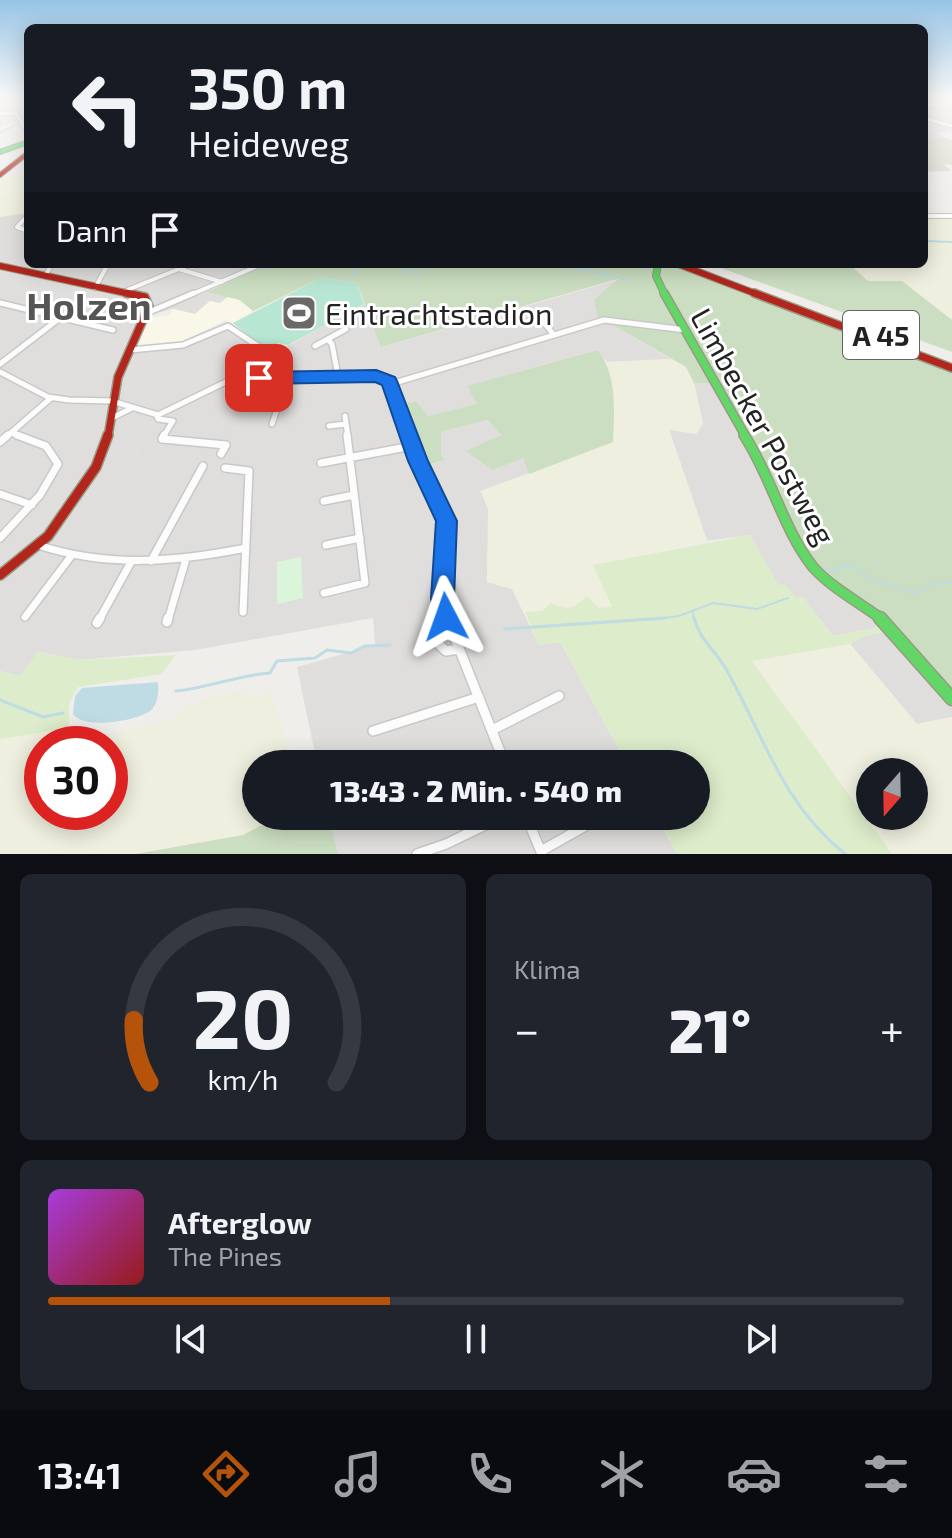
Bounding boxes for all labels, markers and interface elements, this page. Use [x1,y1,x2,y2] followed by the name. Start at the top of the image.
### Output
[188,53,347,120] text: 350 m
[56,56,160,160] icon: left
[188,121,349,164] text: Heideweg
[143,208,187,252] icon: arrive
[56,212,127,248] text: Dann
[26,282,152,328] district label: Holzen
[280,294,318,332] sports icon: Eintrachtstadion
[325,295,552,331] place label: Eintrachtstadion
[684,301,844,551] street label: Limbecker Postweg
[843,311,919,359] road number: A 45
[225,344,293,412] pin
[237,356,281,400] icon: arrive
[404,575,488,659] position arrow
[24,726,128,830] speed limit sign: 30
[856,758,928,830] north arrow
[856,758,928,830] map controls
[330,772,622,808] text: 13:43 · 2 Min. · 540 m
[514,953,581,984] text: Klima
[193,966,293,1066] text: 20
[668,993,751,1065] text: 21°
[514,1002,540,1055] text: −
[880,1002,904,1055] text: +
[208,1061,278,1096] text: km/h
[168,1204,312,1240] text: Afterglow
[168,1240,282,1271] text: The Pines
[169,1317,213,1361] icon: previous
[454,1317,498,1361] icon: pause
[739,1317,783,1361] icon: next
[198,1446,254,1502] icon: directions
[330,1446,386,1502] icon: music
[462,1446,518,1502] icon: phone
[594,1446,650,1502] icon: climate
[726,1446,782,1502] icon: car
[858,1446,914,1502] icon: filters
[38,1453,122,1496] text: 13:41

